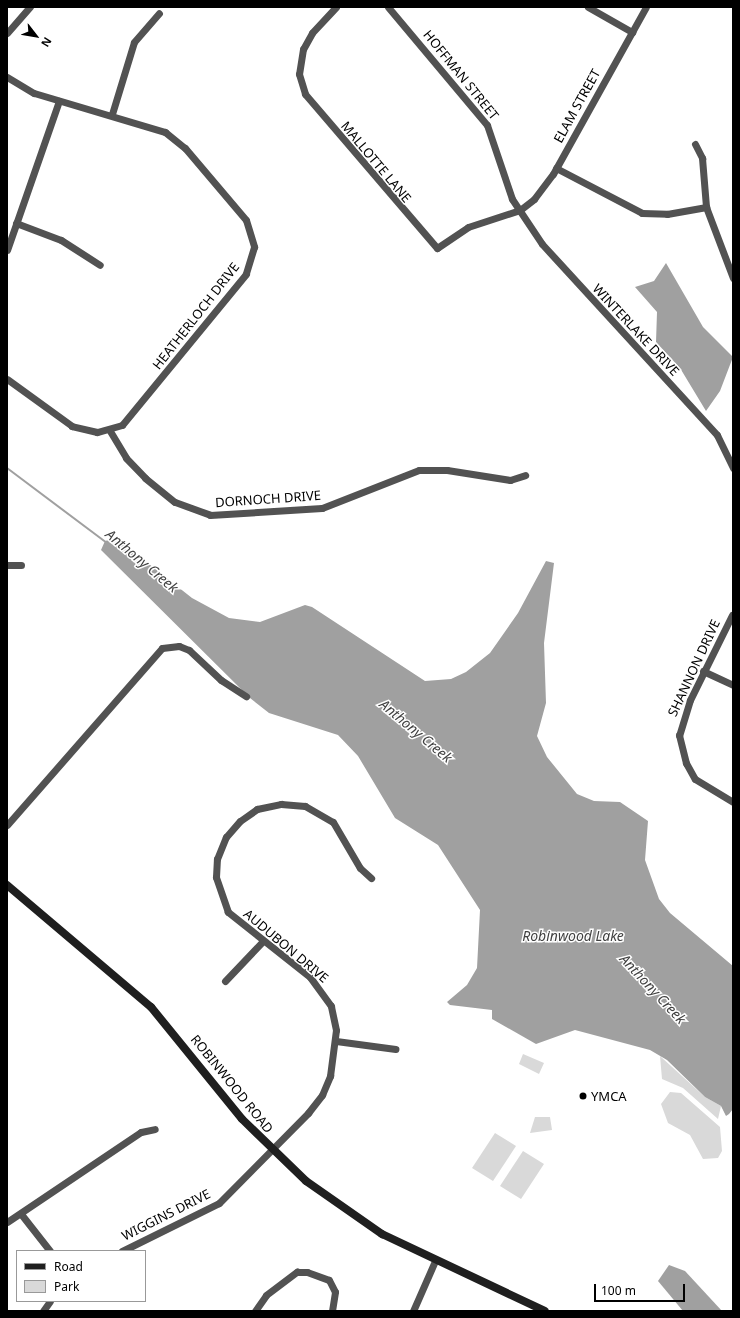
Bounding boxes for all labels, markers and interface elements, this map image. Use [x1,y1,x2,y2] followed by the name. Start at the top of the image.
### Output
[16,16,56,56] north arrow
[420,27,502,123] street label: HOFFMAN STREET
[38,35,55,50] text: N
[550,67,604,145] street label: ELAM STREET
[338,118,414,206] street label: MALLOTTE LANE
[149,259,243,373] street label: HEATHERLOCH DRIVE
[589,281,683,379] street label: WINTERLAKE DRIVE
[215,488,321,510] street label: DORNOCH DRIVE
[102,526,182,596] water label: Anthony Creek
[665,617,723,719] street label: SHANNON DRIVE
[376,696,456,766] water label: Anthony Creek
[241,906,331,986] street label: AUDUBON DRIVE
[522,928,624,944] water label: Robinwood Lake
[616,951,690,1027] water label: Anthony Creek
[188,1032,276,1136] street label: ROBINWOOD ROAD
[591,1088,627,1104] place label: YMCA
[578,1091,588,1101] marker: YMCA
[119,1186,213,1244] street label: WIGGINS DRIVE
[16,1250,146,1302] legend
[54,1258,83,1275] text: Road
[596,1276,687,1302] scale bar
[54,1278,79,1295] text: Park
[601,1282,636,1299] text: 100 m

